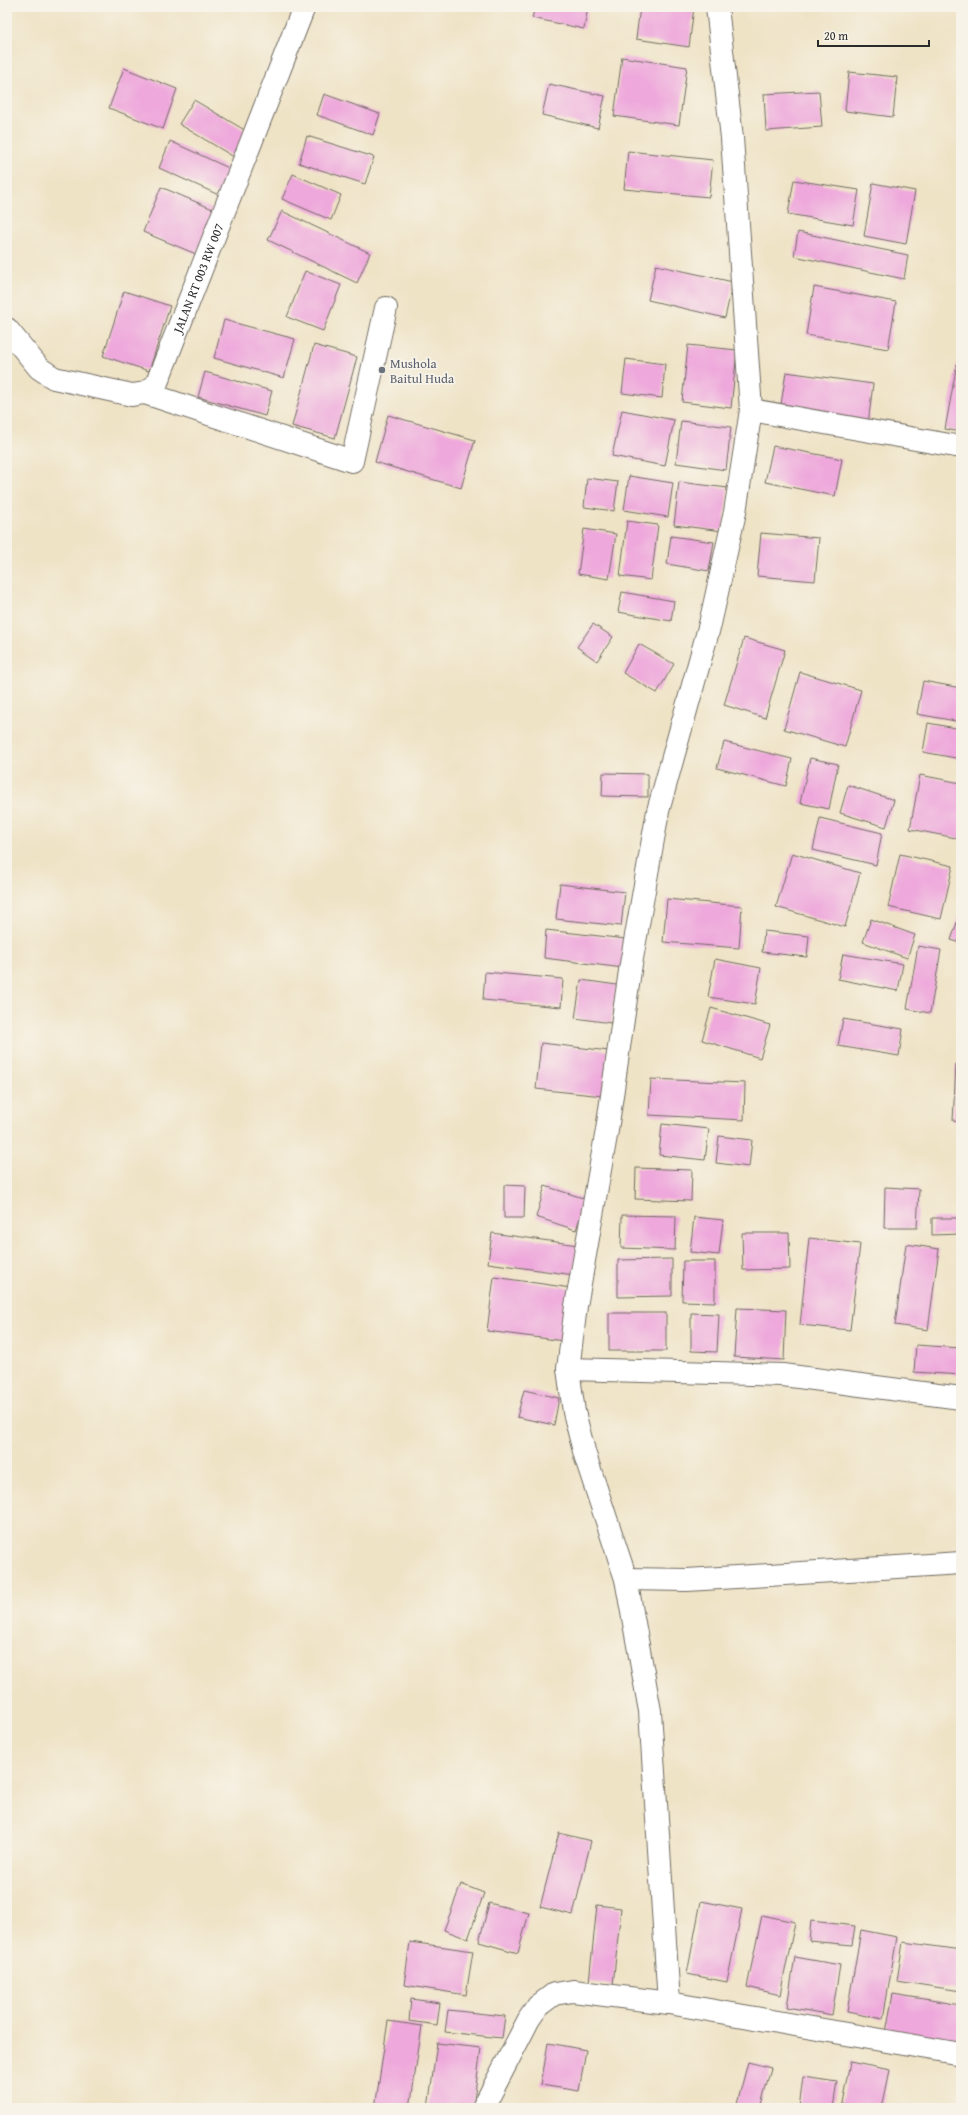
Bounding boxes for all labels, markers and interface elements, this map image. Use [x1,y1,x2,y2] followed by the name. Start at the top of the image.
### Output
[818,22,929,48] scale bar
[824,27,848,44] text: 20 m
[168,220,228,338] street label: JALAN RT 003 RW 007
[390,354,455,388] place label: Mushola Baitul Huda
[377,365,387,375] marker: Mushola Baitul Huda

